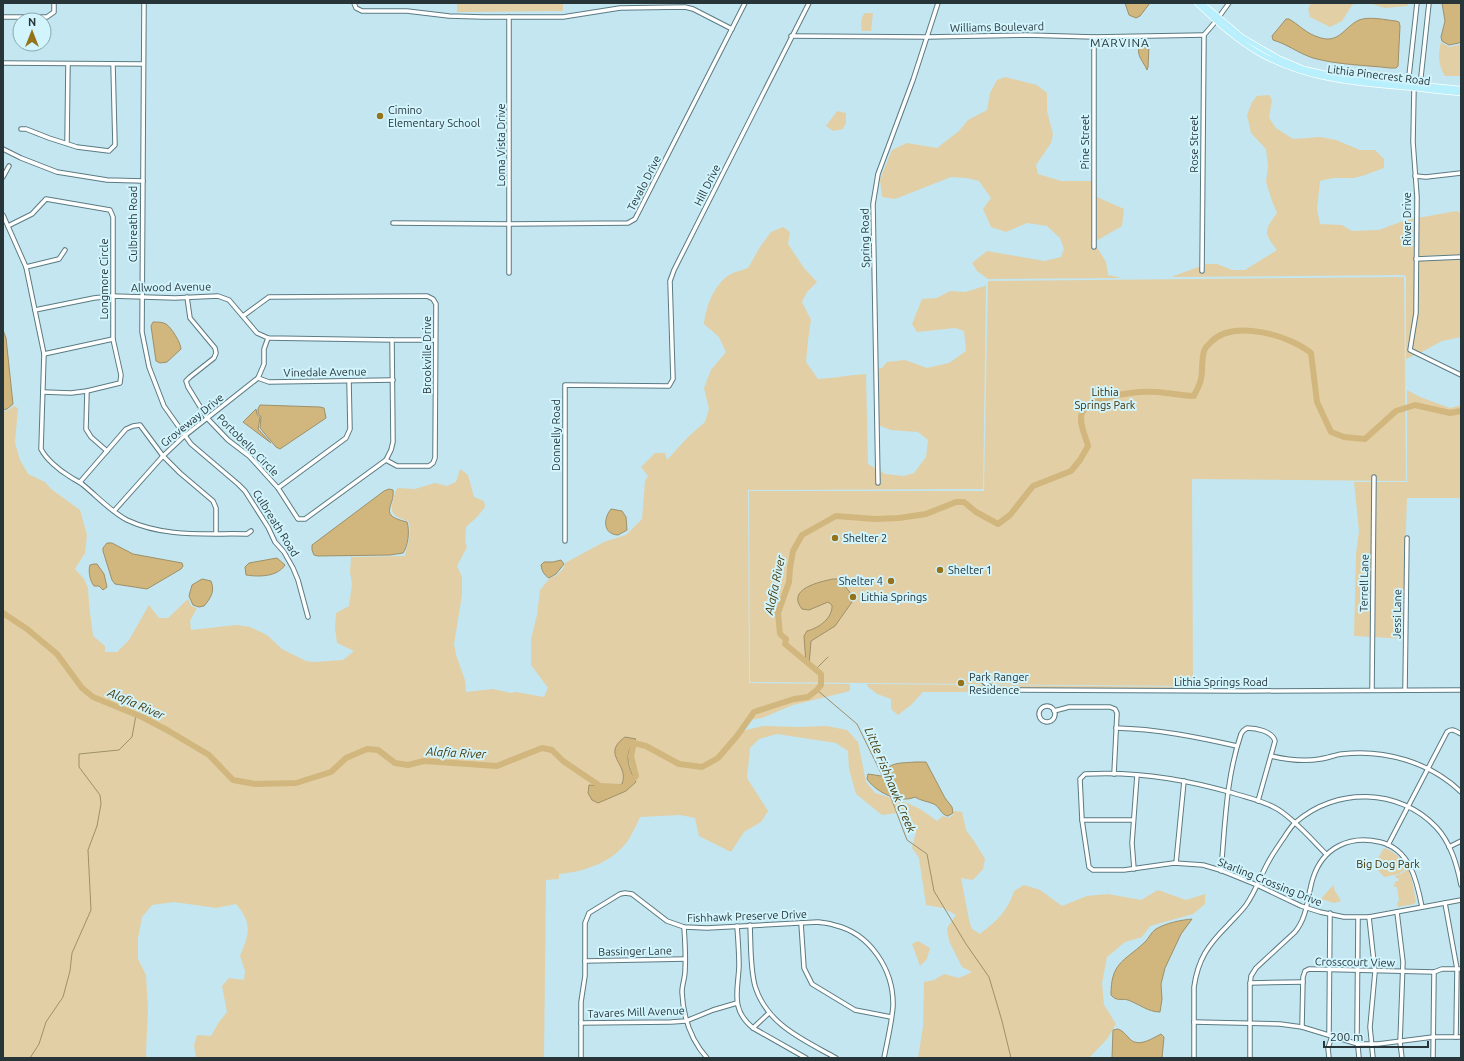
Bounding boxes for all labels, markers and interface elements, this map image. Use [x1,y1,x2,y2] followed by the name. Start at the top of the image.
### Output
[12,12,52,52] north arrow
[28,16,36,28] text: N
[950,20,1044,34] street label: Williams Boulevard
[1090,36,1150,49] district label: MARVINA
[1327,63,1431,87] street label: Lithia Pinecrest Road
[388,104,480,129] place label: Cimino Elementary School
[495,104,507,186] street label: Loma Vista Drive
[375,111,385,121] marker: Cimino Elementary School
[1079,114,1091,169] street label: Pine Street
[1188,115,1200,173] street label: Rose Street
[625,153,663,213] street label: Tevalo Drive
[692,162,722,208] street label: Hill Drive
[127,186,139,262] street label: Culbreath Road
[1401,192,1413,246] street label: River Drive
[858,208,872,268] street label: Spring Road
[98,239,110,319] street label: Longmore Circle
[131,280,211,294] street label: Allwood Avenue
[421,316,433,394] street label: Brookville Drive
[283,365,367,379] street label: Vinedale Avenue
[1075,386,1136,411] park label: Lithia Springs Park
[158,391,226,449] street label: Groveway Drive
[550,399,562,471] street label: Donnelly Road
[215,412,281,478] street label: Portobello Circle
[251,487,301,559] street label: Culbreath Road
[843,532,887,544] place label: Shelter 2
[830,533,840,543] marker: Shelter 2
[762,554,788,617] water label: Alafia River
[1357,554,1371,612] street label: Terrell Lane
[948,564,992,576] place label: Shelter 1
[935,565,945,575] marker: Shelter 1
[839,575,883,587] place label: Shelter 4
[886,576,896,586] marker: Shelter 4
[1391,589,1403,639] street label: Jessi Lane
[861,591,927,603] place label: Lithia Springs
[848,592,858,602] marker: Lithia Springs
[969,671,1030,696] place label: Park Ranger Residence
[1174,676,1268,688] street label: Lithia Springs Road
[956,678,966,688] marker: Park Ranger Residence
[105,685,167,723] water label: Alafia River
[862,725,919,835] water label: Little Fishhawk Creek
[425,744,487,762] water label: Alafia River
[1216,856,1324,908] street label: Starling Crossing Drive
[1356,858,1420,870] park label: Big Dog Park
[687,908,807,924] street label: Fishhawk Preserve Drive
[598,944,672,958] street label: Bassinger Lane
[1315,955,1396,969] street label: Crosscourt View
[587,1004,685,1020] street label: Tavares Mill Avenue
[1324,1023,1428,1049] scale bar
[1330,1030,1363,1043] text: 200 m

